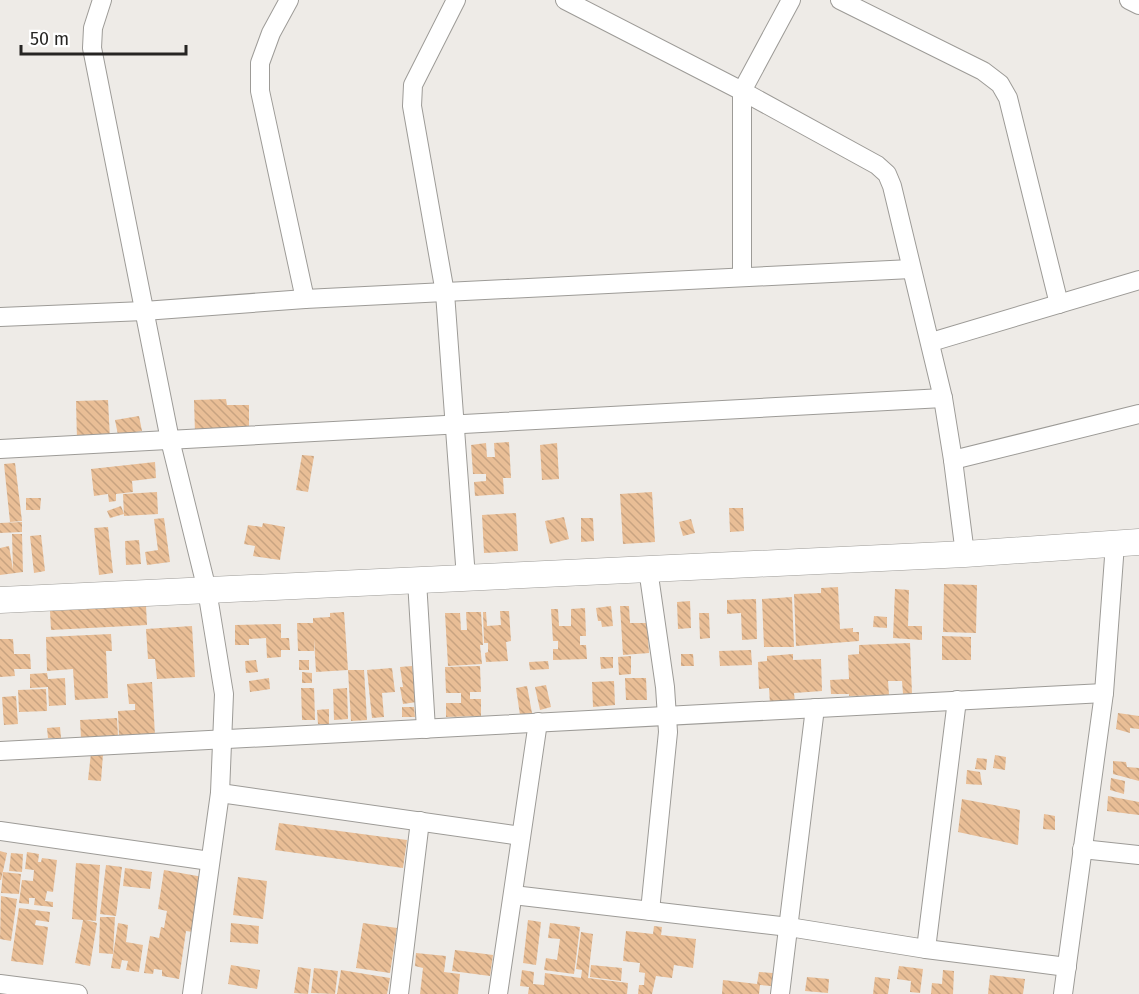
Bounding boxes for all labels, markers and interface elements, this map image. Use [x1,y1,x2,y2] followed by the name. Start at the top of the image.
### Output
[21,18,186,56] scale bar
[30,28,69,50] text: 50 m

